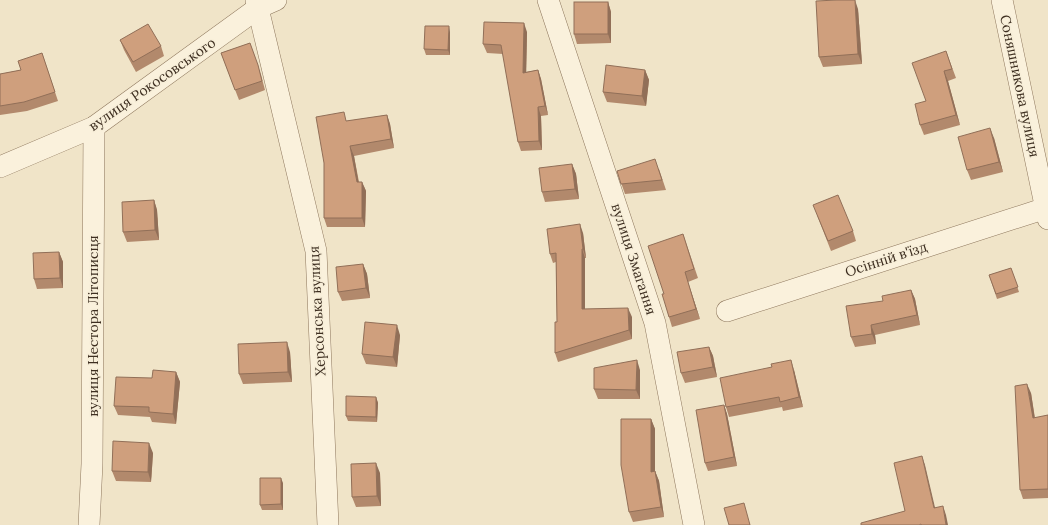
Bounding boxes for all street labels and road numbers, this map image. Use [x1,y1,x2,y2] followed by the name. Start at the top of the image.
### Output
[996,13,1044,159] street label: Соняшникова вулиця
[85,33,219,135] street label: вулиця Рокосовського
[607,201,661,317] street label: вулиця Змагання
[84,235,102,417] street label: вулиця Нестора Літописця
[843,237,929,281] street label: Осінній в'їзд
[305,246,329,376] street label: Херсонська вулиця

